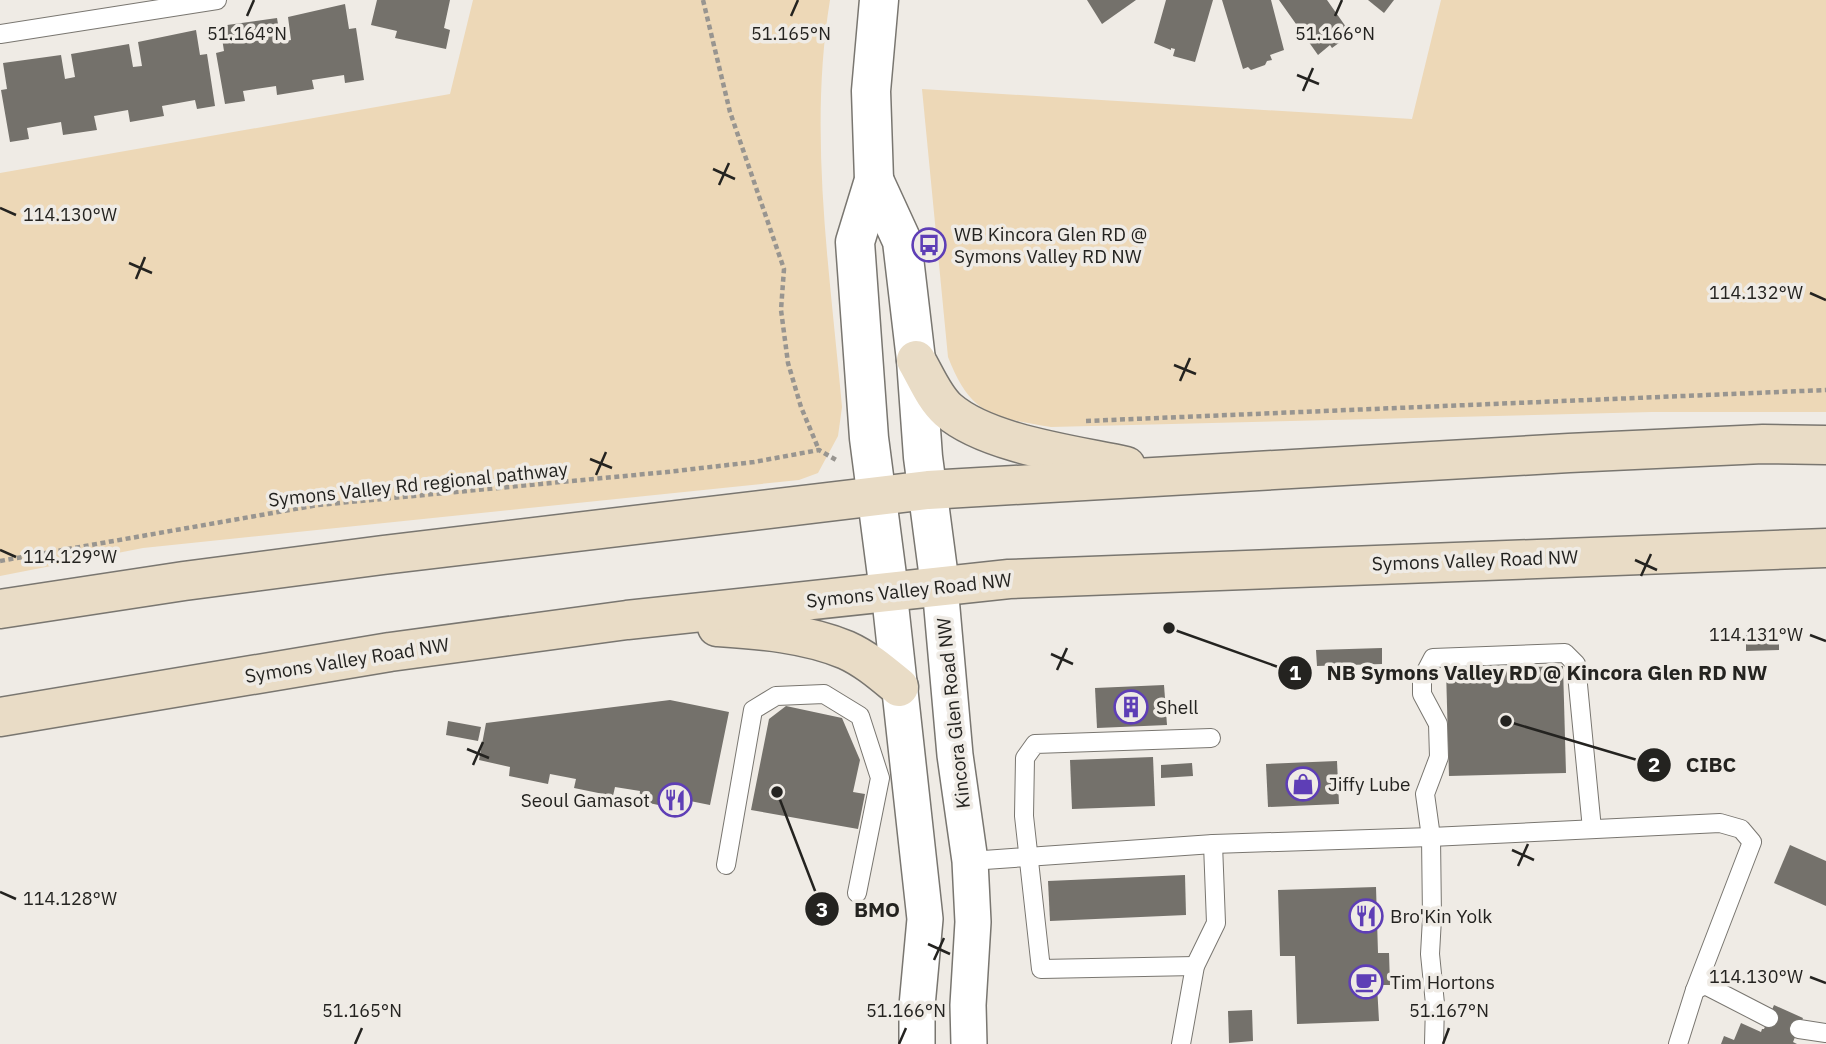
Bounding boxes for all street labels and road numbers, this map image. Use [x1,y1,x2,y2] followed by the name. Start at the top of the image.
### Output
[267,456,570,512] street label: Symons Valley Rd regional pathway
[1371,544,1579,576] street label: Symons Valley Road NW
[805,567,1013,613] street label: Symons Valley Road NW
[931,616,975,810] street label: Kincora Glen Road NW
[243,632,451,688] street label: Symons Valley Road NW

